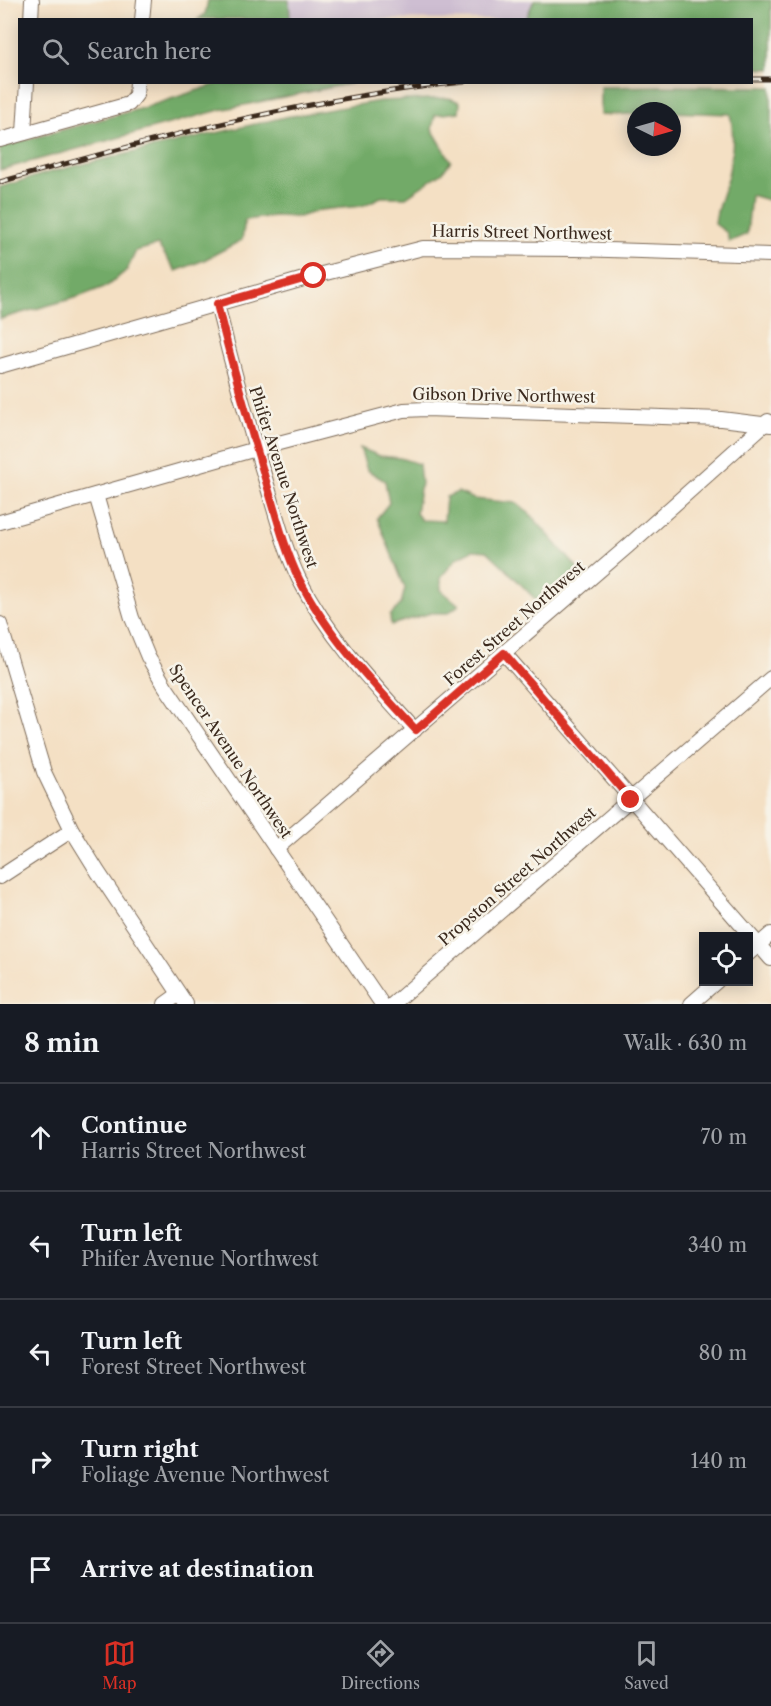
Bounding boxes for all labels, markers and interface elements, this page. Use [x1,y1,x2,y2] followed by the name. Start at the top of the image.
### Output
[18,18,753,84] search box
[39,35,72,68] icon: search
[87,38,212,65] text: Search here
[627,102,681,156] north arrow
[432,220,613,244] street label: Harris Street Northwest
[300,262,326,288] route start
[412,383,596,407] street label: Gibson Drive Northwest
[245,384,323,571] street label: Phifer Avenue Northwest
[439,556,589,690] street label: Forest Street Northwest
[165,660,297,842] street label: Spencer Avenue Northwest
[617,786,643,812] route end
[434,802,600,950] street label: Propston Street Northwest
[699,932,753,986] map controls
[699,932,753,986] button: locate
[24,1027,100,1059] text: 8 min
[624,1031,747,1055] text: Walk · 630 m
[81,1112,187,1139] text: Continue
[24,1121,57,1154] icon: ahead
[701,1125,747,1149] text: 70 m
[81,1139,306,1163] text: Harris Street Northwest
[81,1220,182,1247] text: Turn left
[24,1229,57,1262] icon: left
[688,1233,747,1257] text: 340 m
[81,1247,319,1271] text: Phifer Avenue Northwest
[81,1328,182,1355] text: Turn left
[24,1337,57,1370] icon: left
[699,1341,747,1365] text: 80 m
[81,1355,306,1379] text: Forest Street Northwest
[81,1436,199,1463] text: Turn right
[24,1445,57,1478] icon: right
[690,1449,747,1473] text: 140 m
[81,1463,329,1487] text: Foliage Avenue Northwest
[24,1553,57,1586] icon: arrive
[81,1556,314,1583] text: Arrive at destination
[102,1637,137,1693] tab: Map
[341,1637,420,1693] tab: Directions
[624,1637,669,1693] tab: Saved

